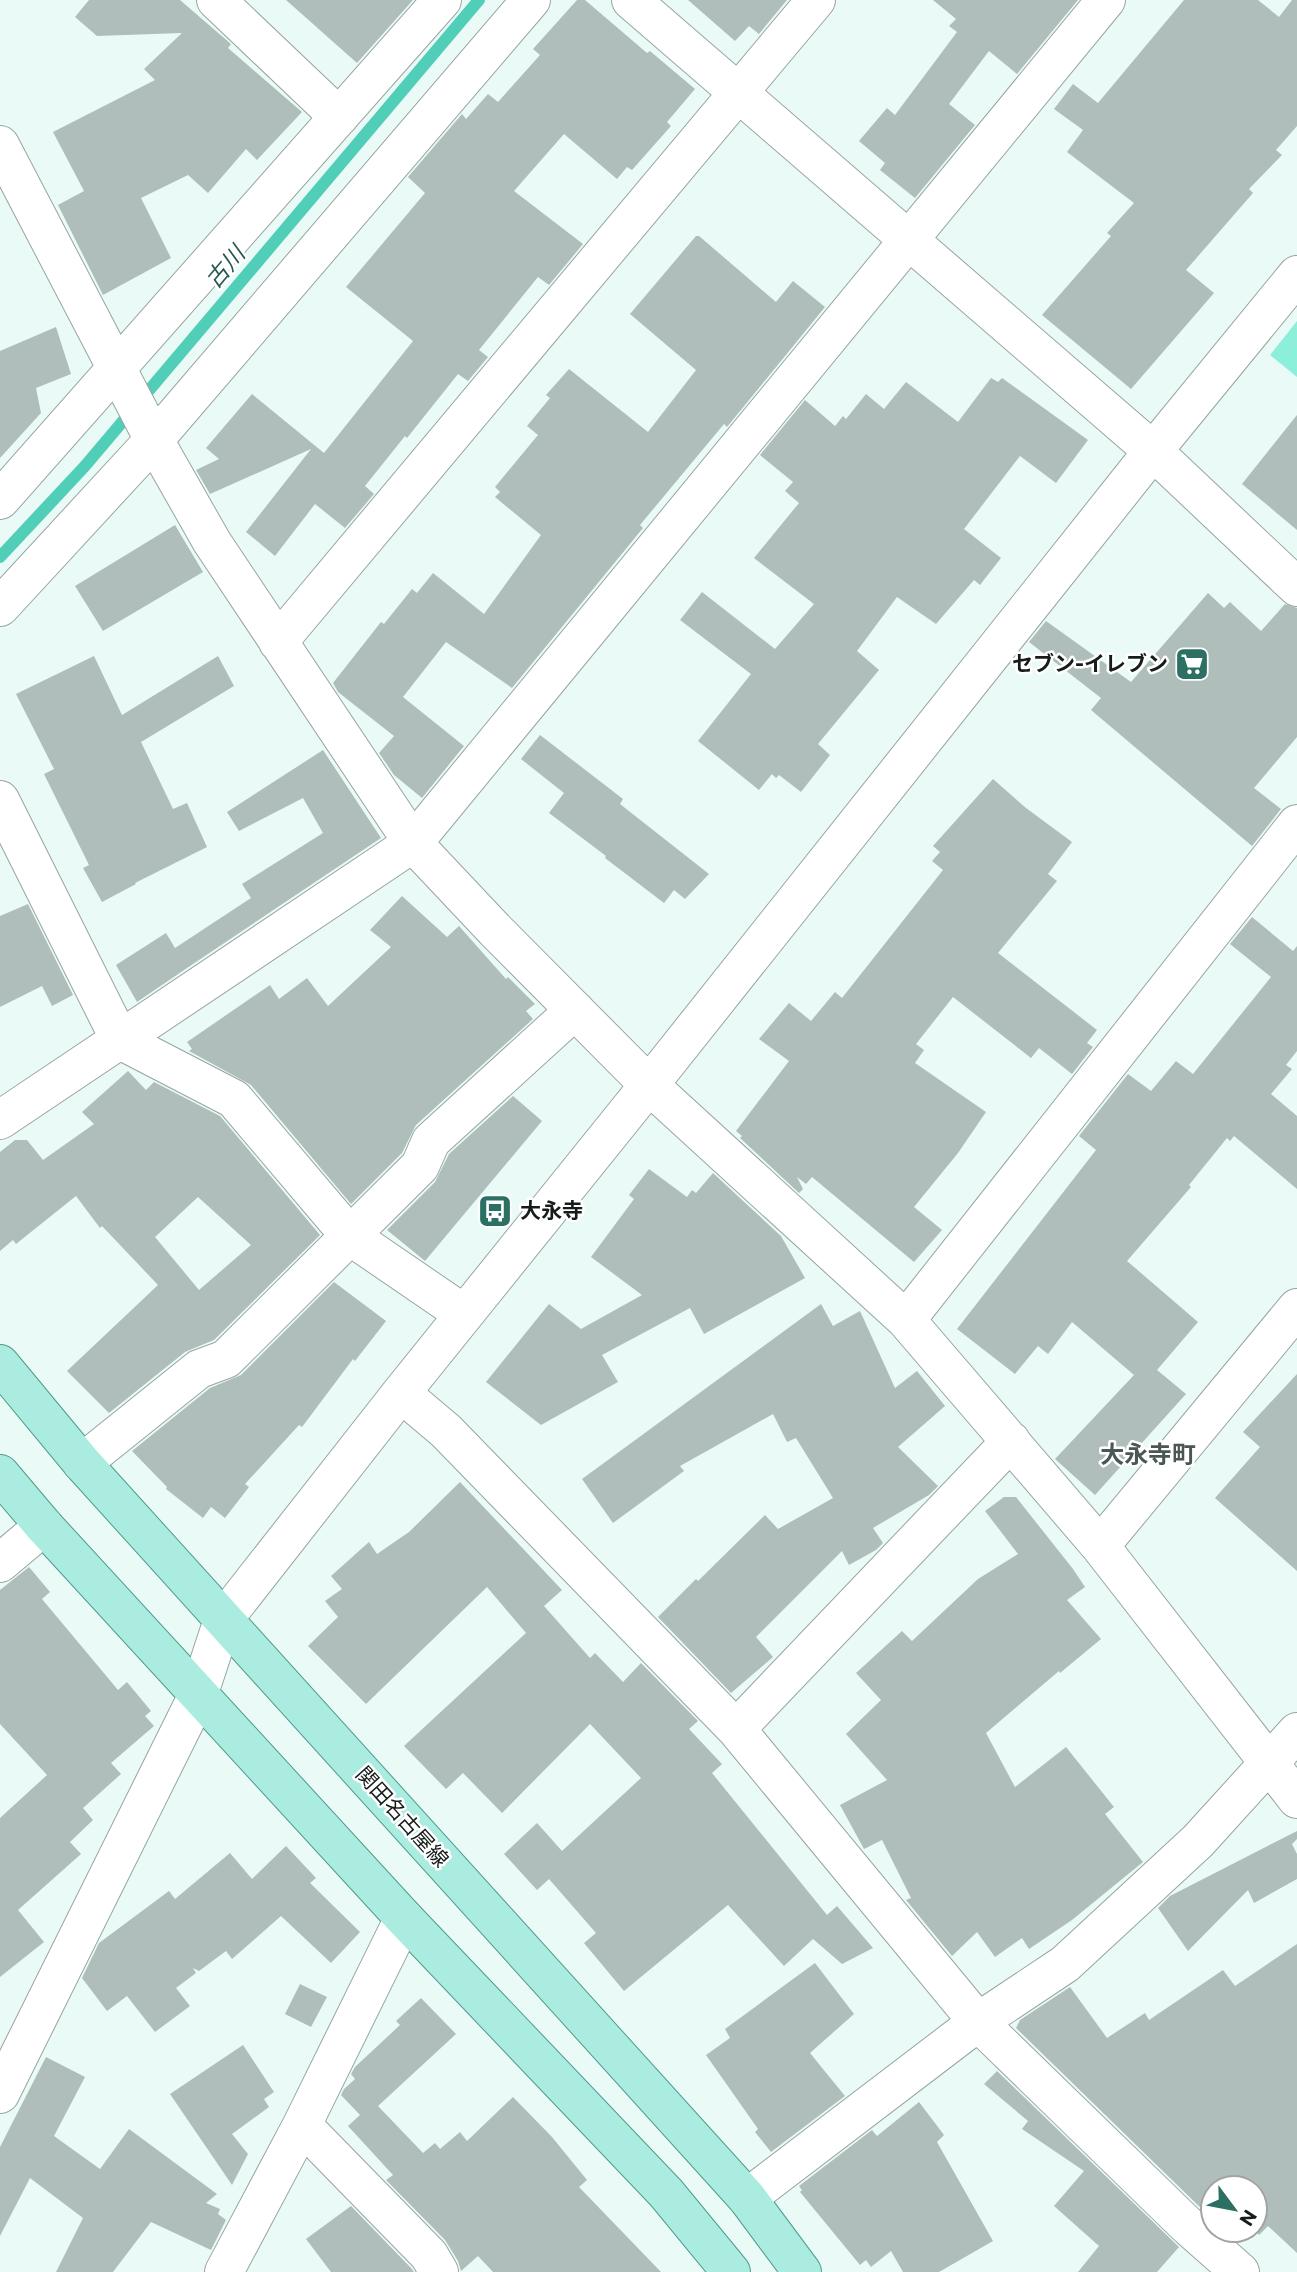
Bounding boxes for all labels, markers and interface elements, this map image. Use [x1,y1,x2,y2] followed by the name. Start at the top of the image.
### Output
[199,237,252,293] water label: 古川
[1173,645,1211,683] supermarket icon: セブン-イレブン
[1012,650,1168,675] place label: セブン-イレブン
[476,1192,514,1230] bus stop icon: 大永寺
[520,1197,583,1222] place label: 大永寺
[1100,1439,1196,1468] district label: 大永寺町
[352,1761,455,1871] street label: 関田名古屋線
[1199,2174,1269,2244] north arrow
[1235,2206,1262,2230] text: N

